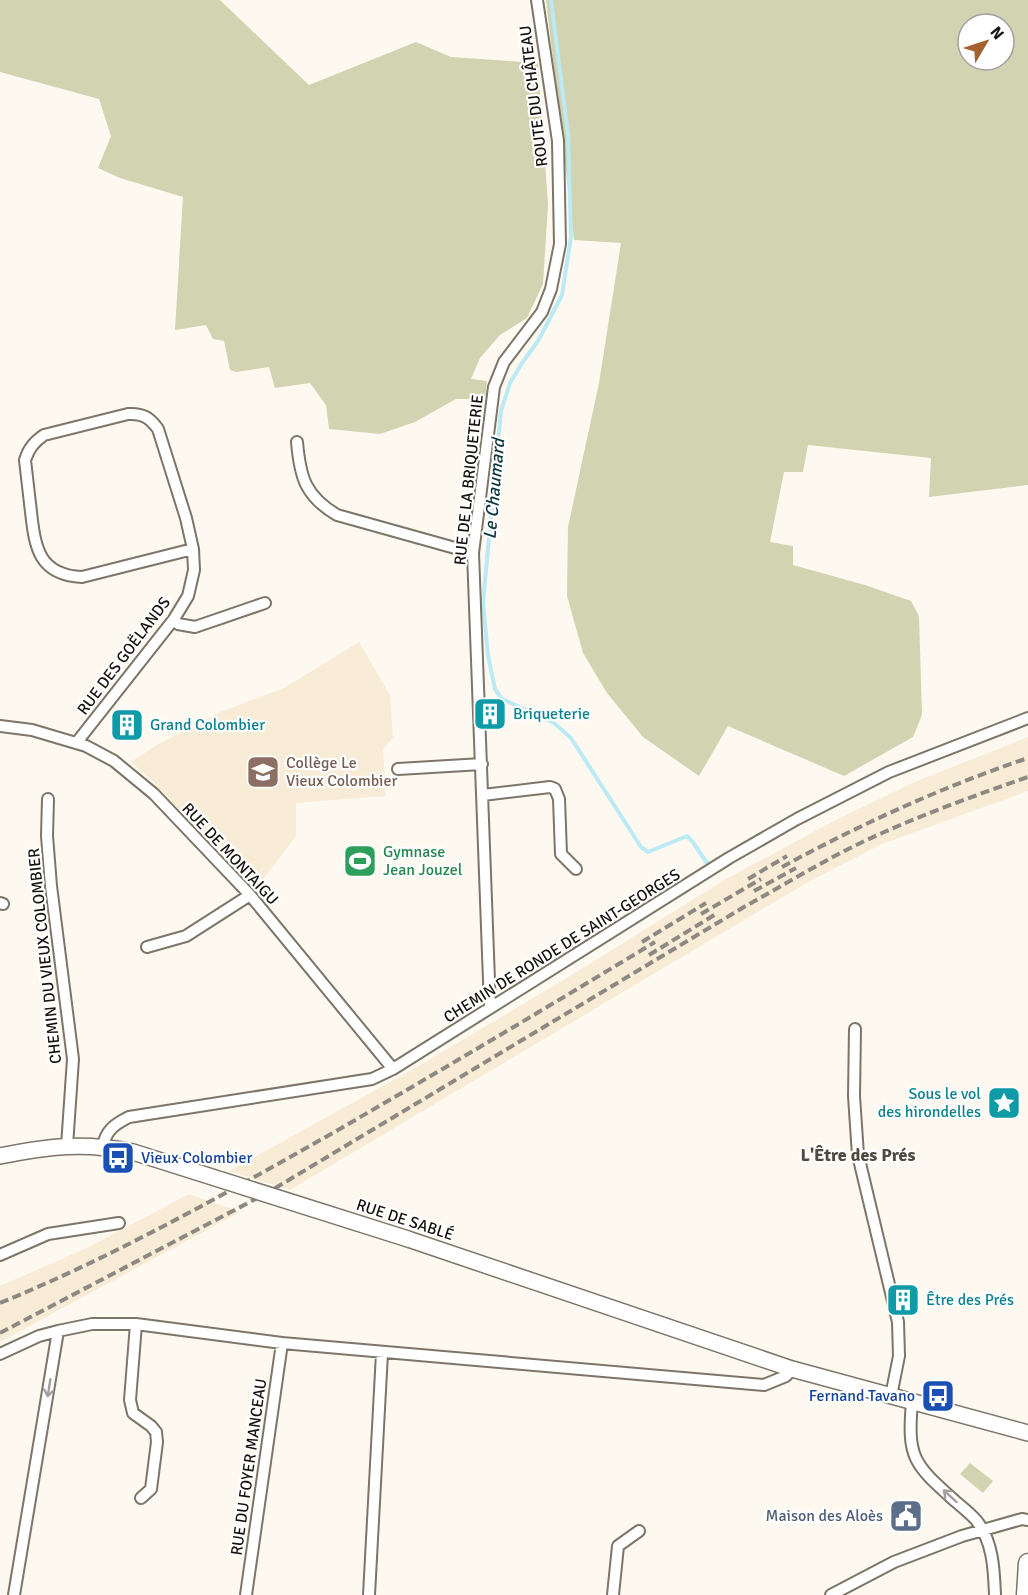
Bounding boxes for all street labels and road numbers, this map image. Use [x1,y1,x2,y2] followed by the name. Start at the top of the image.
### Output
[515,24,553,168] street label: ROUTE DU CHÂTEAU
[450,394,488,566] street label: RUE DE LA BRIQUETERIE
[73,593,175,719] street label: RUE DES GOËLANDS
[178,799,282,909] street label: RUE DE MONTAIGU
[24,847,66,1065] street label: CHEMIN DU VIEUX COLOMBIER
[440,865,684,1027] street label: CHEMIN DE RONDE DE SAINT-GEORGES
[354,1195,456,1245] street label: RUE DE SABLÉ
[227,1377,271,1557] street label: RUE DU FOYER MANCEAU

